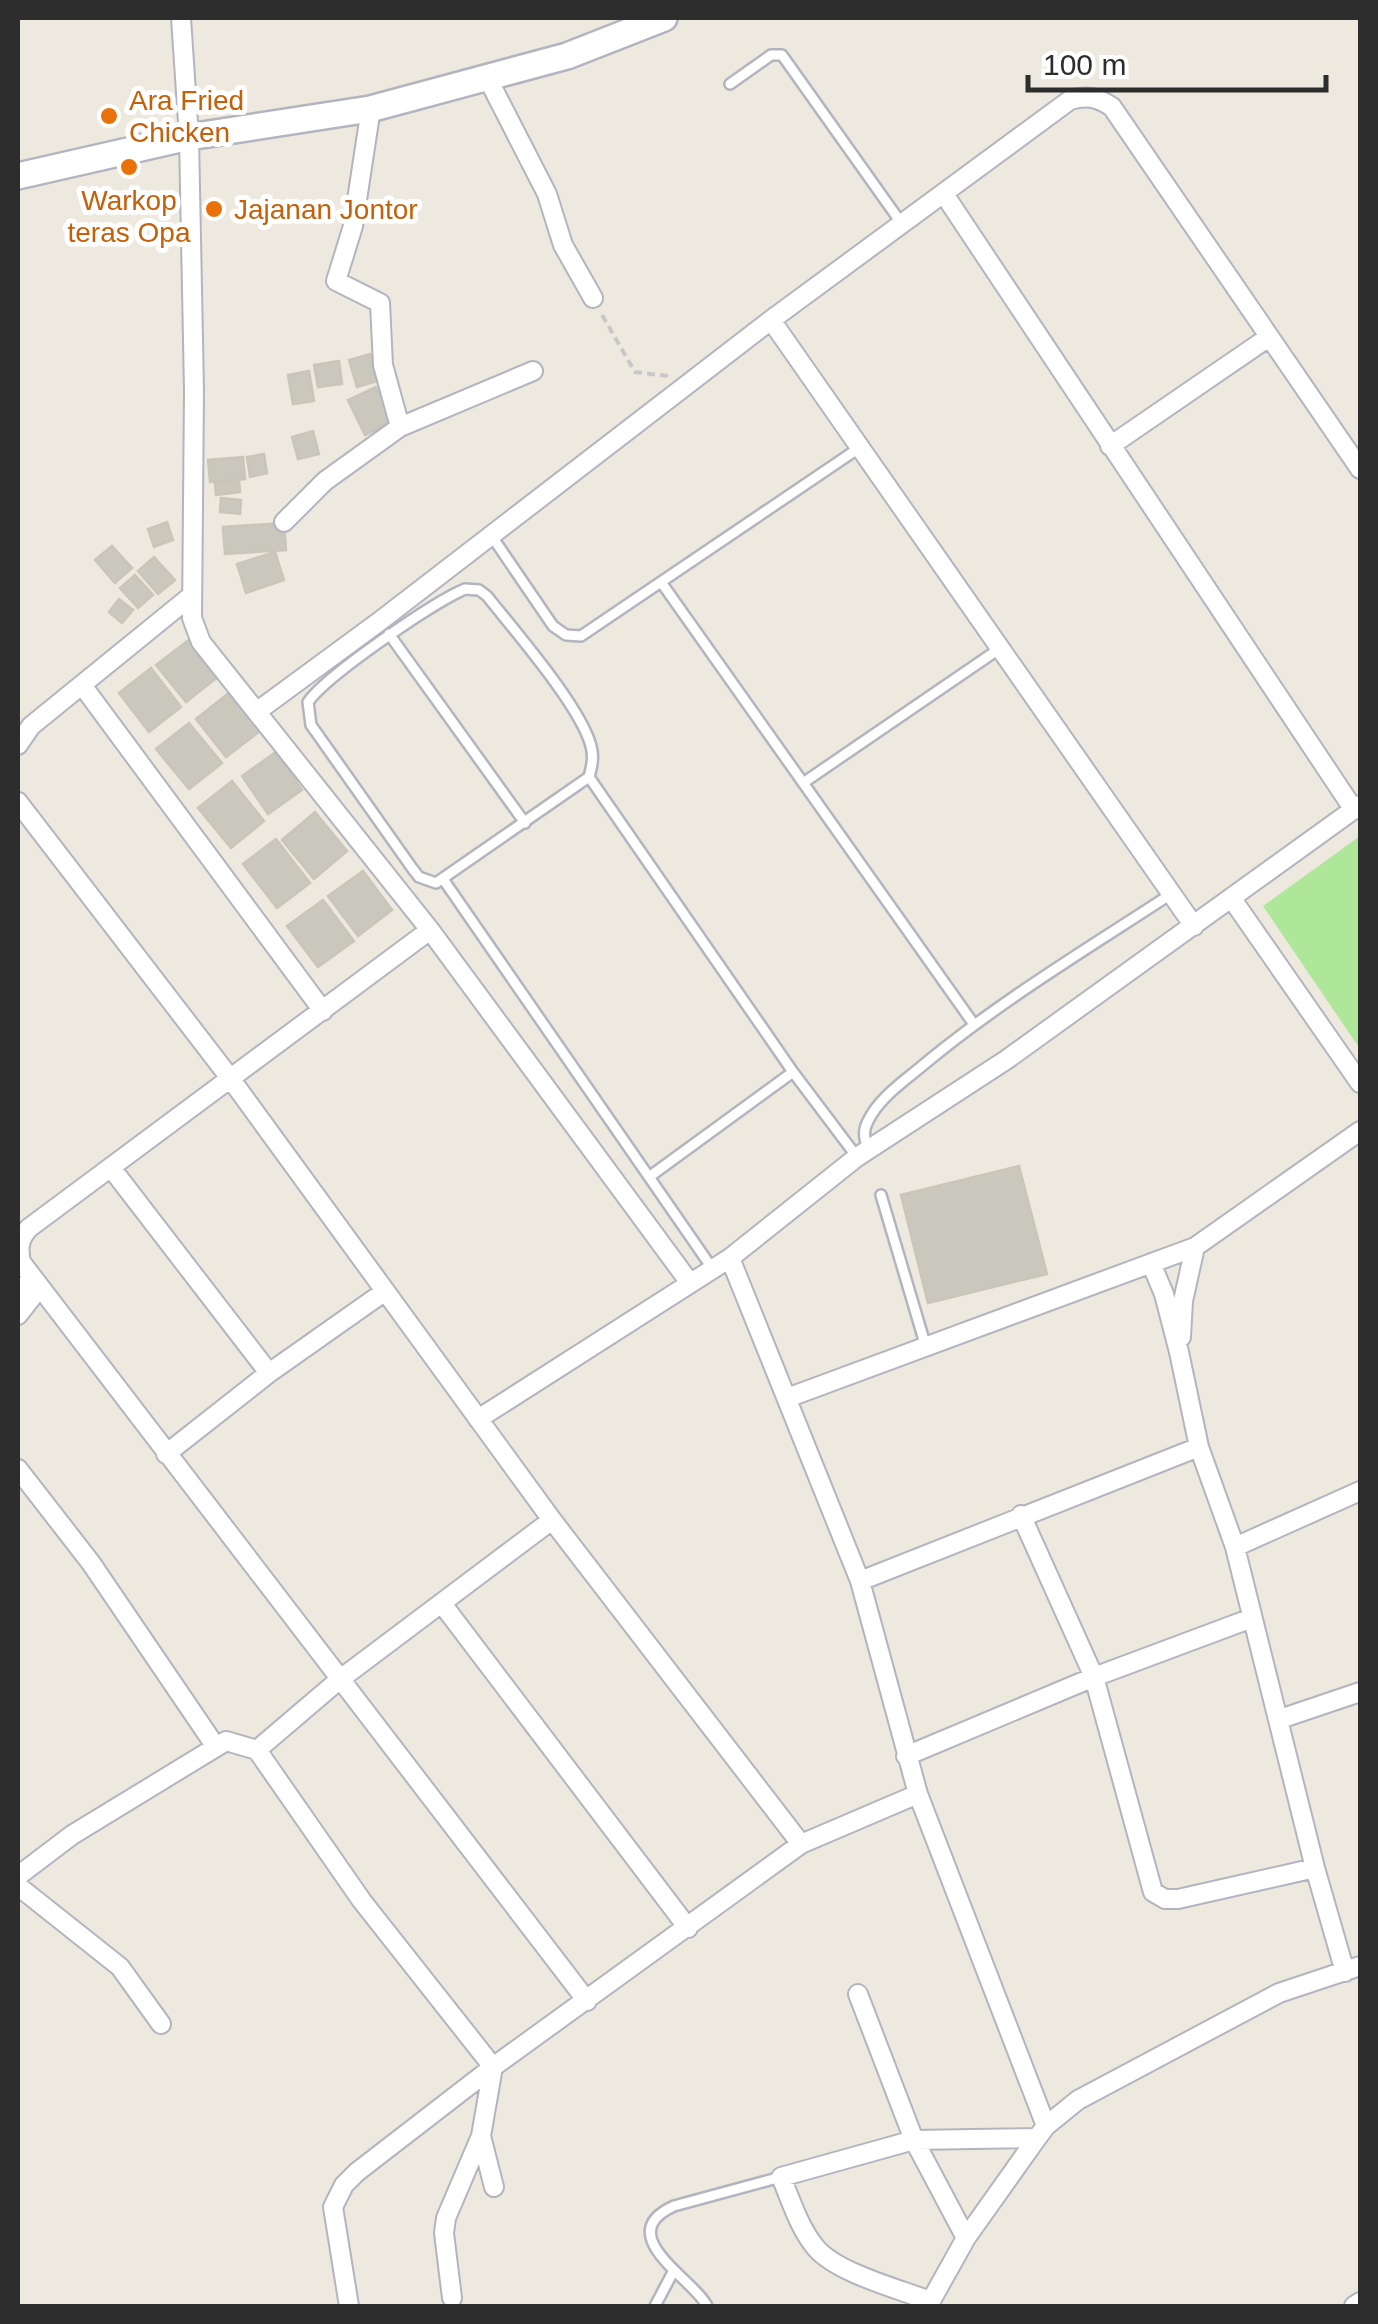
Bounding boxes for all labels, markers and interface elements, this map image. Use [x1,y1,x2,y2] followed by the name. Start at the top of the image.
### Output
[1028,30,1326,92] scale bar
[1043,48,1126,81] text: 100 m
[129,85,244,148] place label: Ara Fried Chicken
[98,105,120,127] marker: Ara Fried Chicken
[118,156,140,178] marker: Warkop teras Opa
[68,185,191,248] place label: Warkop teras Opa
[234,194,418,225] place label: Jajanan Jontor
[203,198,225,220] marker: Jajanan Jontor

